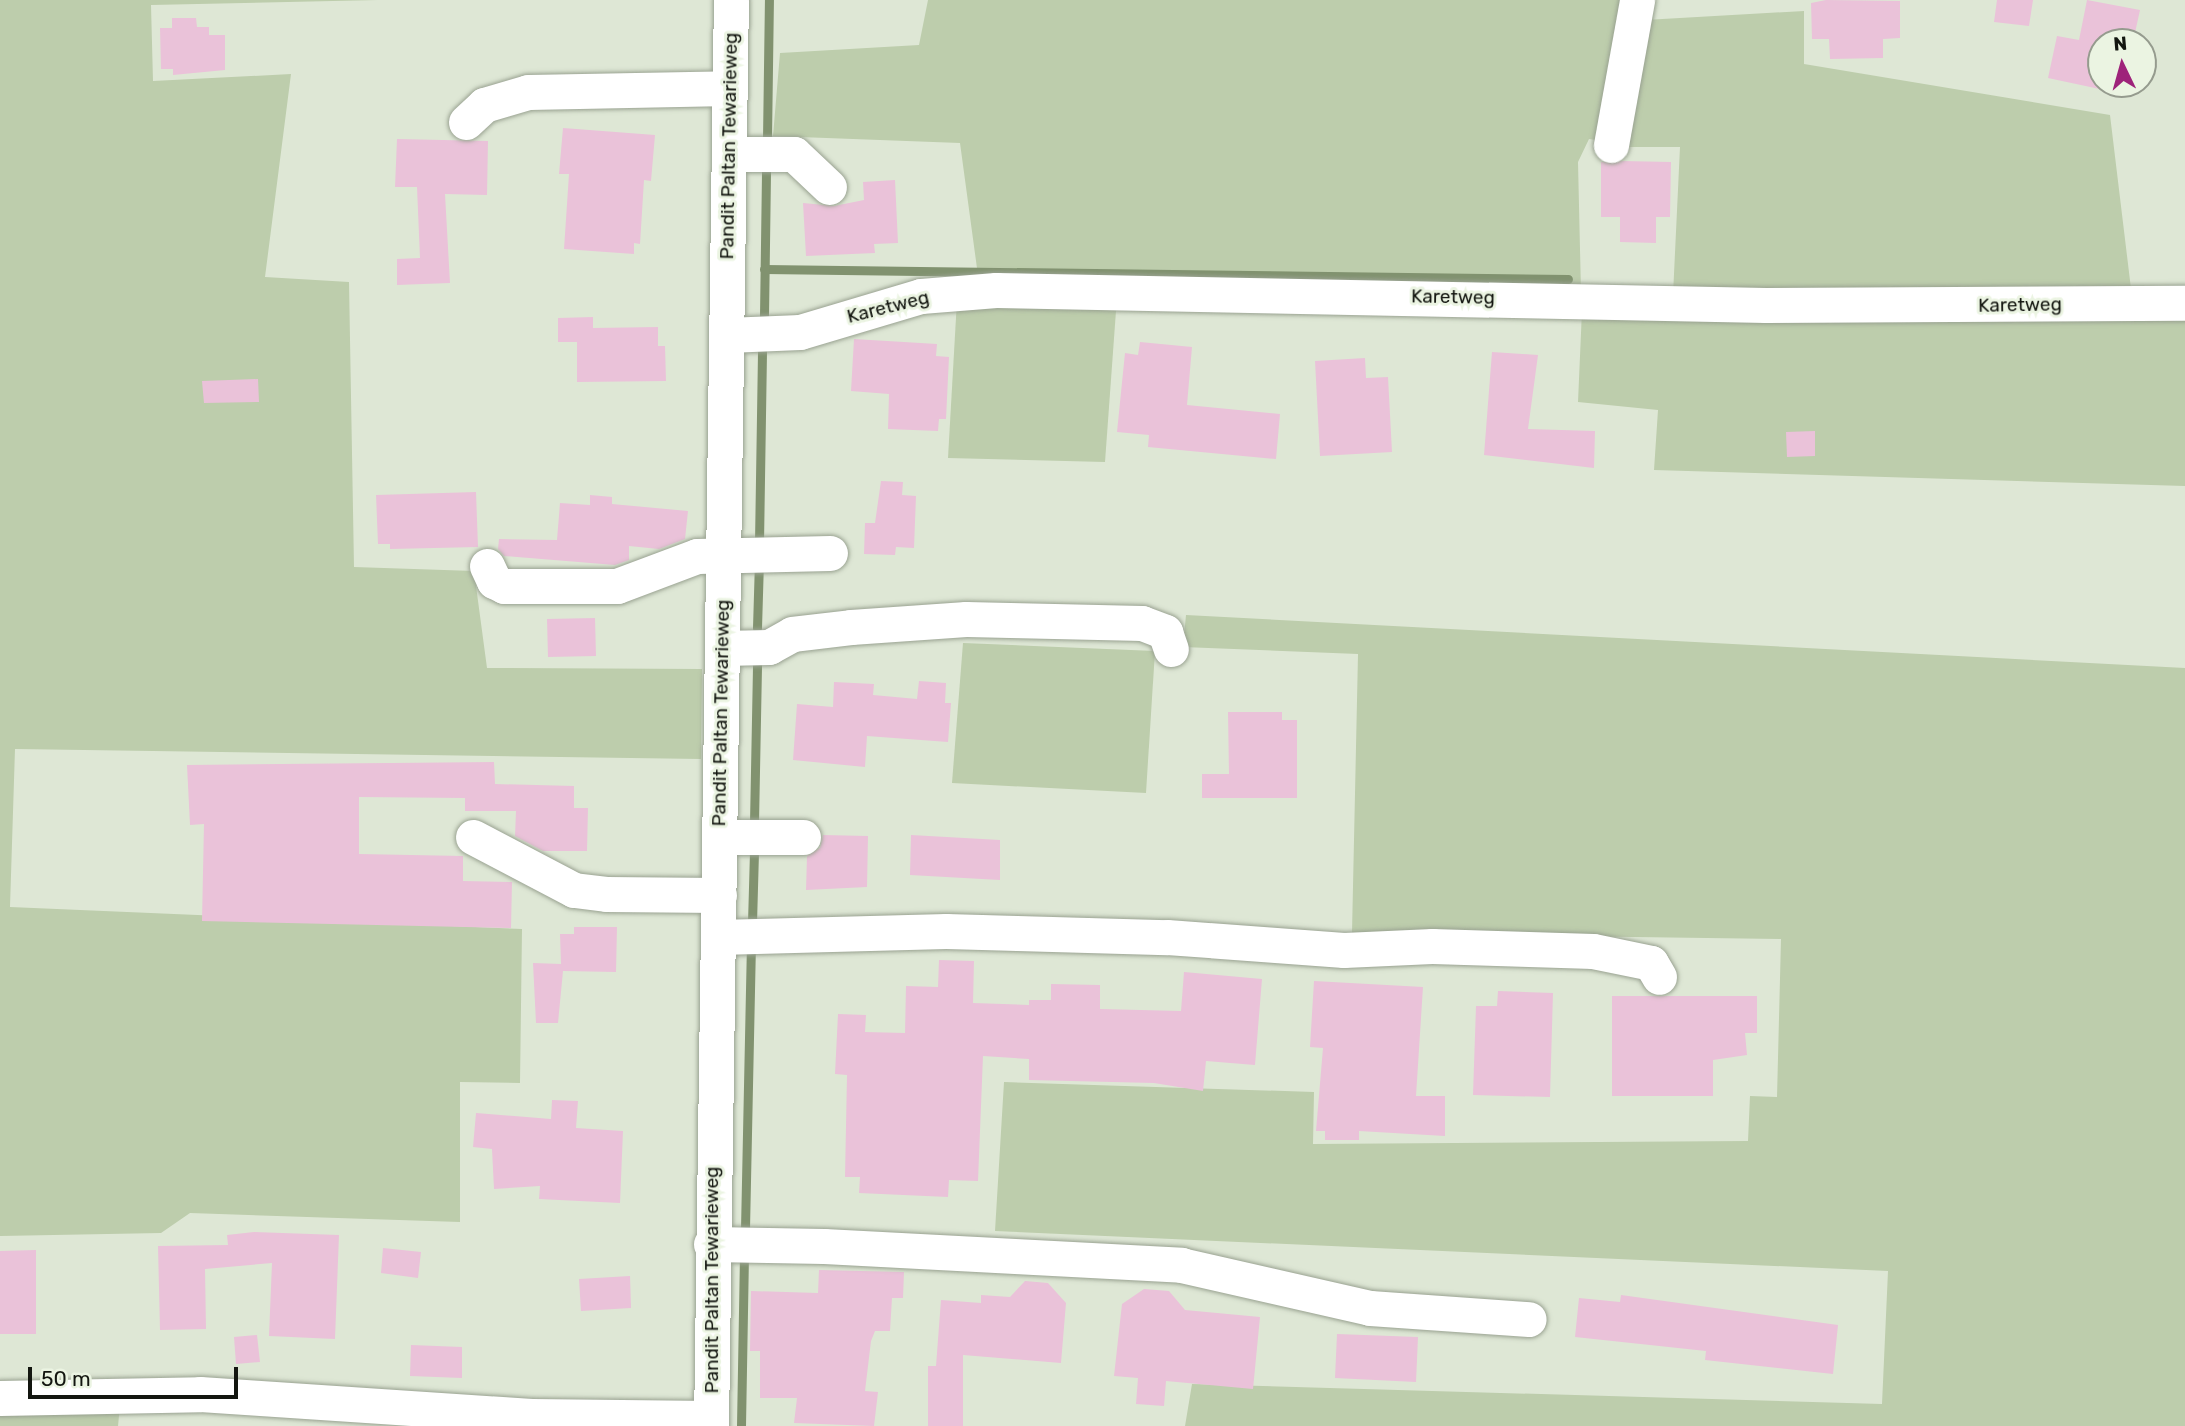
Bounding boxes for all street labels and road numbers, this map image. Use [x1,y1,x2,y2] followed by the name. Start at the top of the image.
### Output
[716,32,742,260] street label: Pandit Paltan Tewarieweg
[1411,285,1495,309] street label: Karetweg
[845,286,931,328] street label: Karetweg
[1978,293,2062,317] street label: Karetweg
[708,599,734,827] street label: Pandit Paltan Tewarieweg
[701,1166,723,1394] street label: Pandit Paltan Tewarieweg

